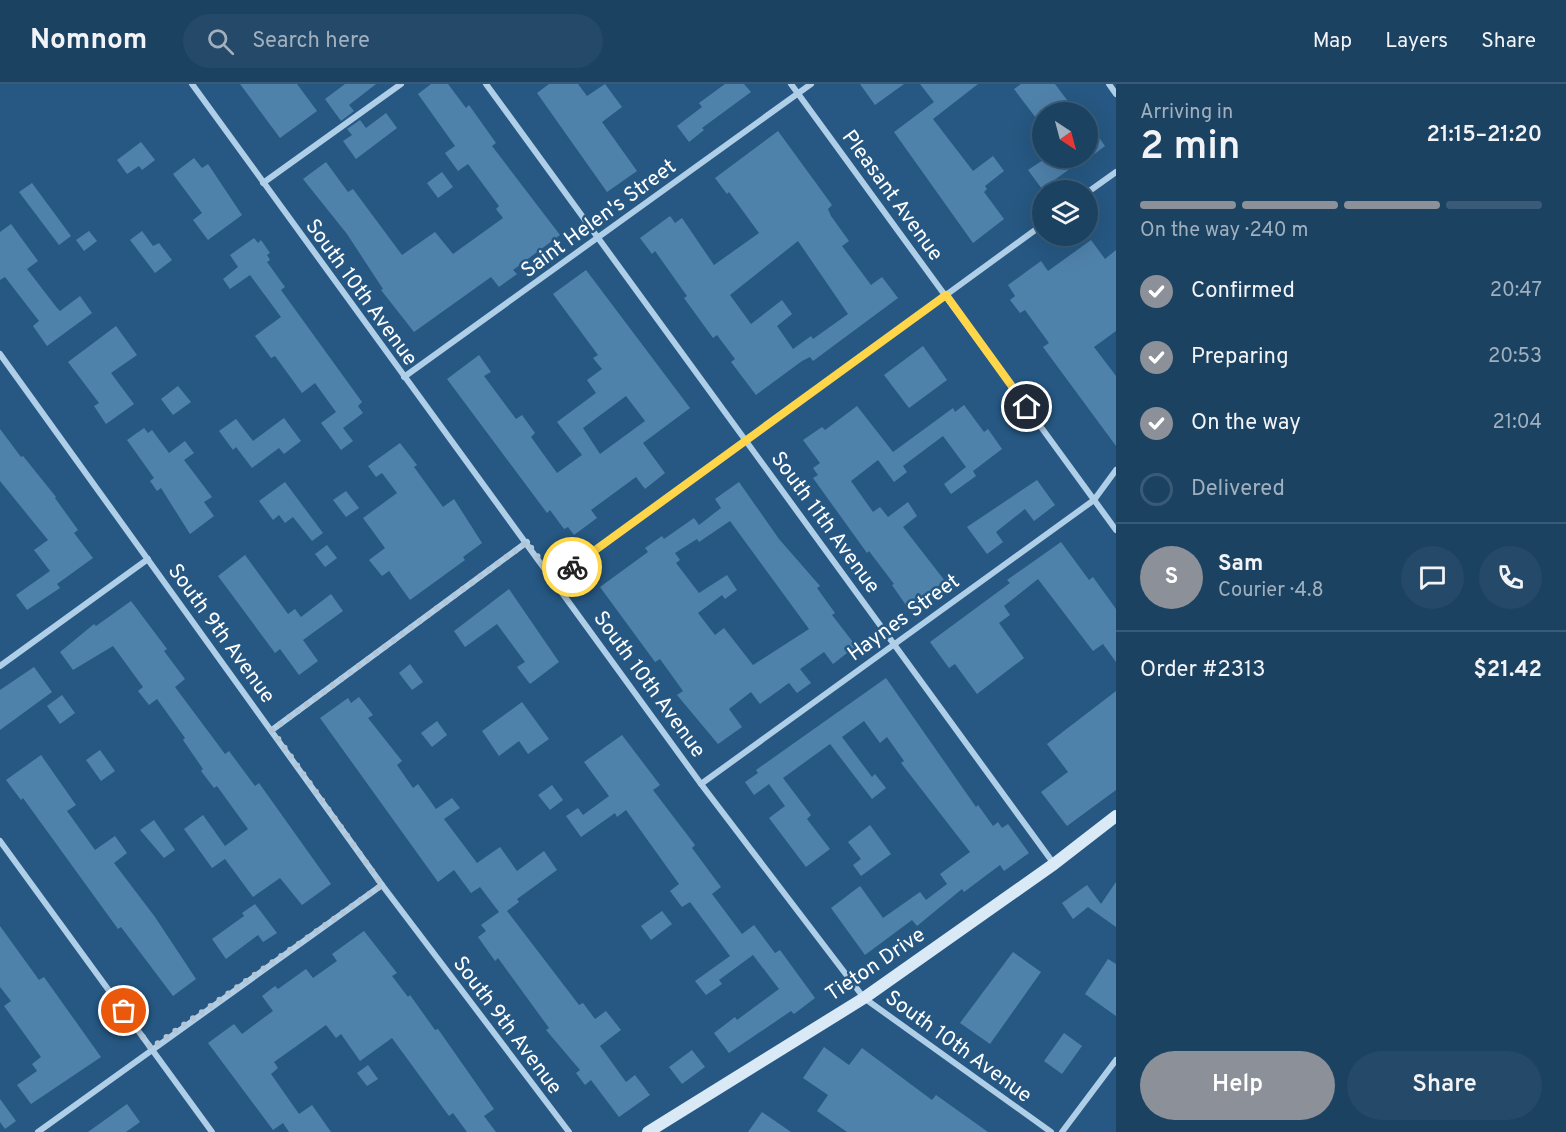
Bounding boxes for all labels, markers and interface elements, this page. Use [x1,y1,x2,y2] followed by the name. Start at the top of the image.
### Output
[183,14,603,68] search box
[30,23,147,59] text: Nomnom
[204,25,237,58] icon: search
[252,28,370,55] text: Search here
[1313,28,1352,55] text: Map
[1385,28,1448,55] text: Layers
[1481,28,1536,55] text: Share
[1140,100,1233,126] text: Arriving in
[1032,102,1098,168] north arrow
[1032,102,1098,246] map controls
[1426,122,1542,149] text: 21:15–21:20
[1140,124,1241,173] text: 2 min
[835,125,948,267] street label: Pleasant Avenue
[516,154,682,285] street label: Saint Helen's Street
[1032,180,1098,246] button: layers
[298,214,423,372] street label: South 10th Avenue
[1140,218,1308,244] text: On the way · 240 m
[1140,275,1173,308] icon: check
[1191,278,1295,305] text: Confirmed
[1490,278,1542,304] text: 20:47
[1140,341,1173,374] icon: check
[1191,344,1289,371] text: Preparing
[1488,344,1542,370] text: 20:53
[1001,381,1052,432] pin
[1010,390,1043,423] icon: home
[1140,407,1173,440] icon: check
[1191,410,1301,437] text: On the way
[1493,410,1542,436] text: 21:04
[764,446,885,599] street label: South 11th Avenue
[1191,476,1285,503] text: Delivered
[542,537,602,597] courier
[1401,546,1464,609] button: chat
[1479,546,1542,609] button: phone
[556,551,589,584] icon: bike
[1218,551,1263,578] text: Sam
[161,559,281,709] street label: South 9th Avenue
[1165,564,1178,591] text: S
[842,568,965,668] street label: Haynes Street
[1218,578,1324,604] text: Courier · 4.8
[586,606,711,764] street label: South 10th Avenue
[1140,657,1265,684] text: Order #2313
[1473,657,1542,684] text: $21.42
[821,922,931,1008] street label: Tieton Drive
[446,951,568,1100] street label: South 9th Avenue
[98,985,149,1036] pin
[879,985,1037,1110] street label: South 10th Avenue
[107,994,140,1027] icon: bag
[1140,1051,1335,1120] button: Help
[1347,1051,1542,1120] button: Share

